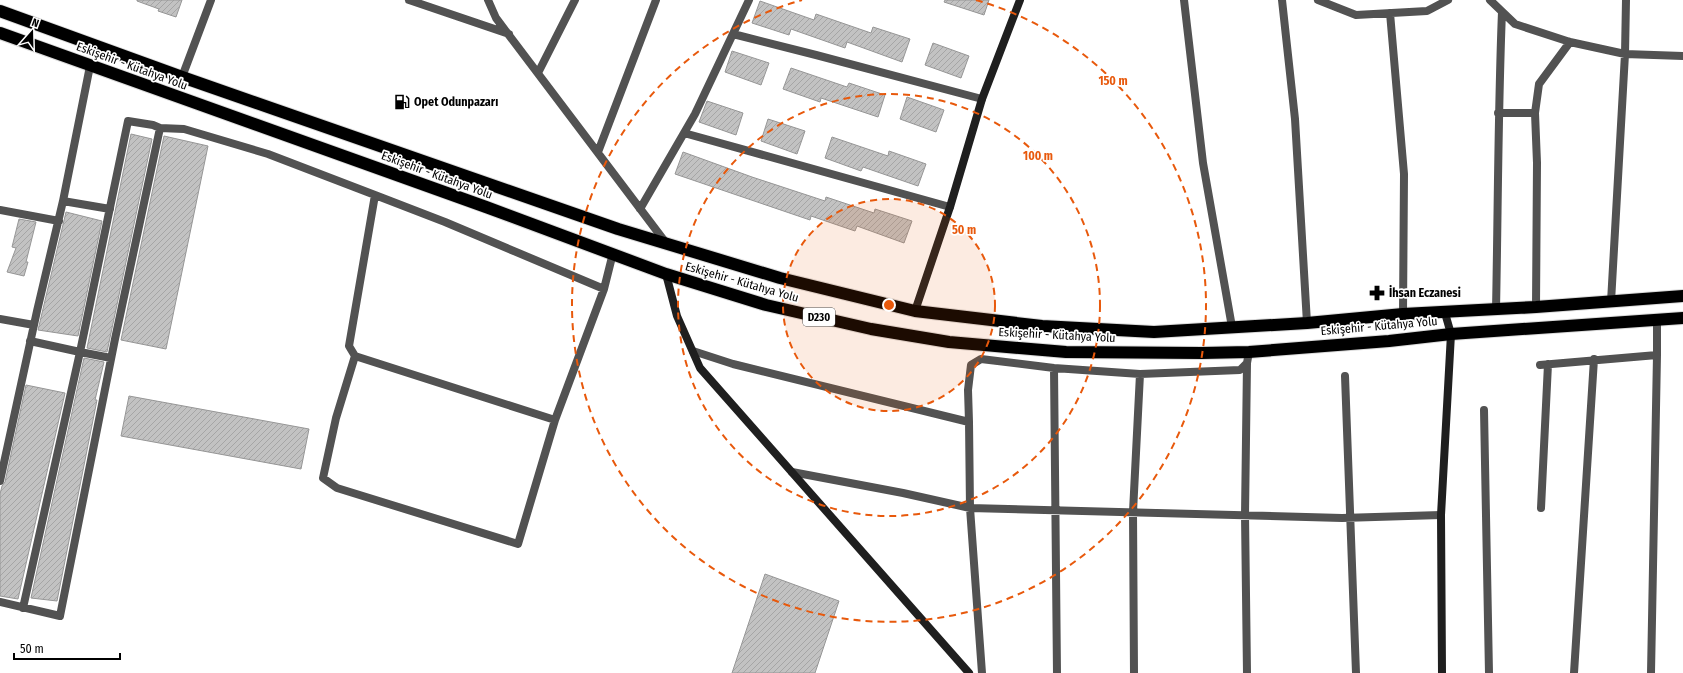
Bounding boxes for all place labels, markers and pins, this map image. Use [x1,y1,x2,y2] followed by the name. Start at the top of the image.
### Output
[393,93,411,111] fuel station icon: Opet Odunpazarı
[414,95,498,109] place label: Opet Odunpazarı
[1368,284,1386,302] pharmacy icon: İhsan Eczanesi
[1389,285,1461,300] place label: İhsan Eczanesi
[882,298,896,312] centre of rings

